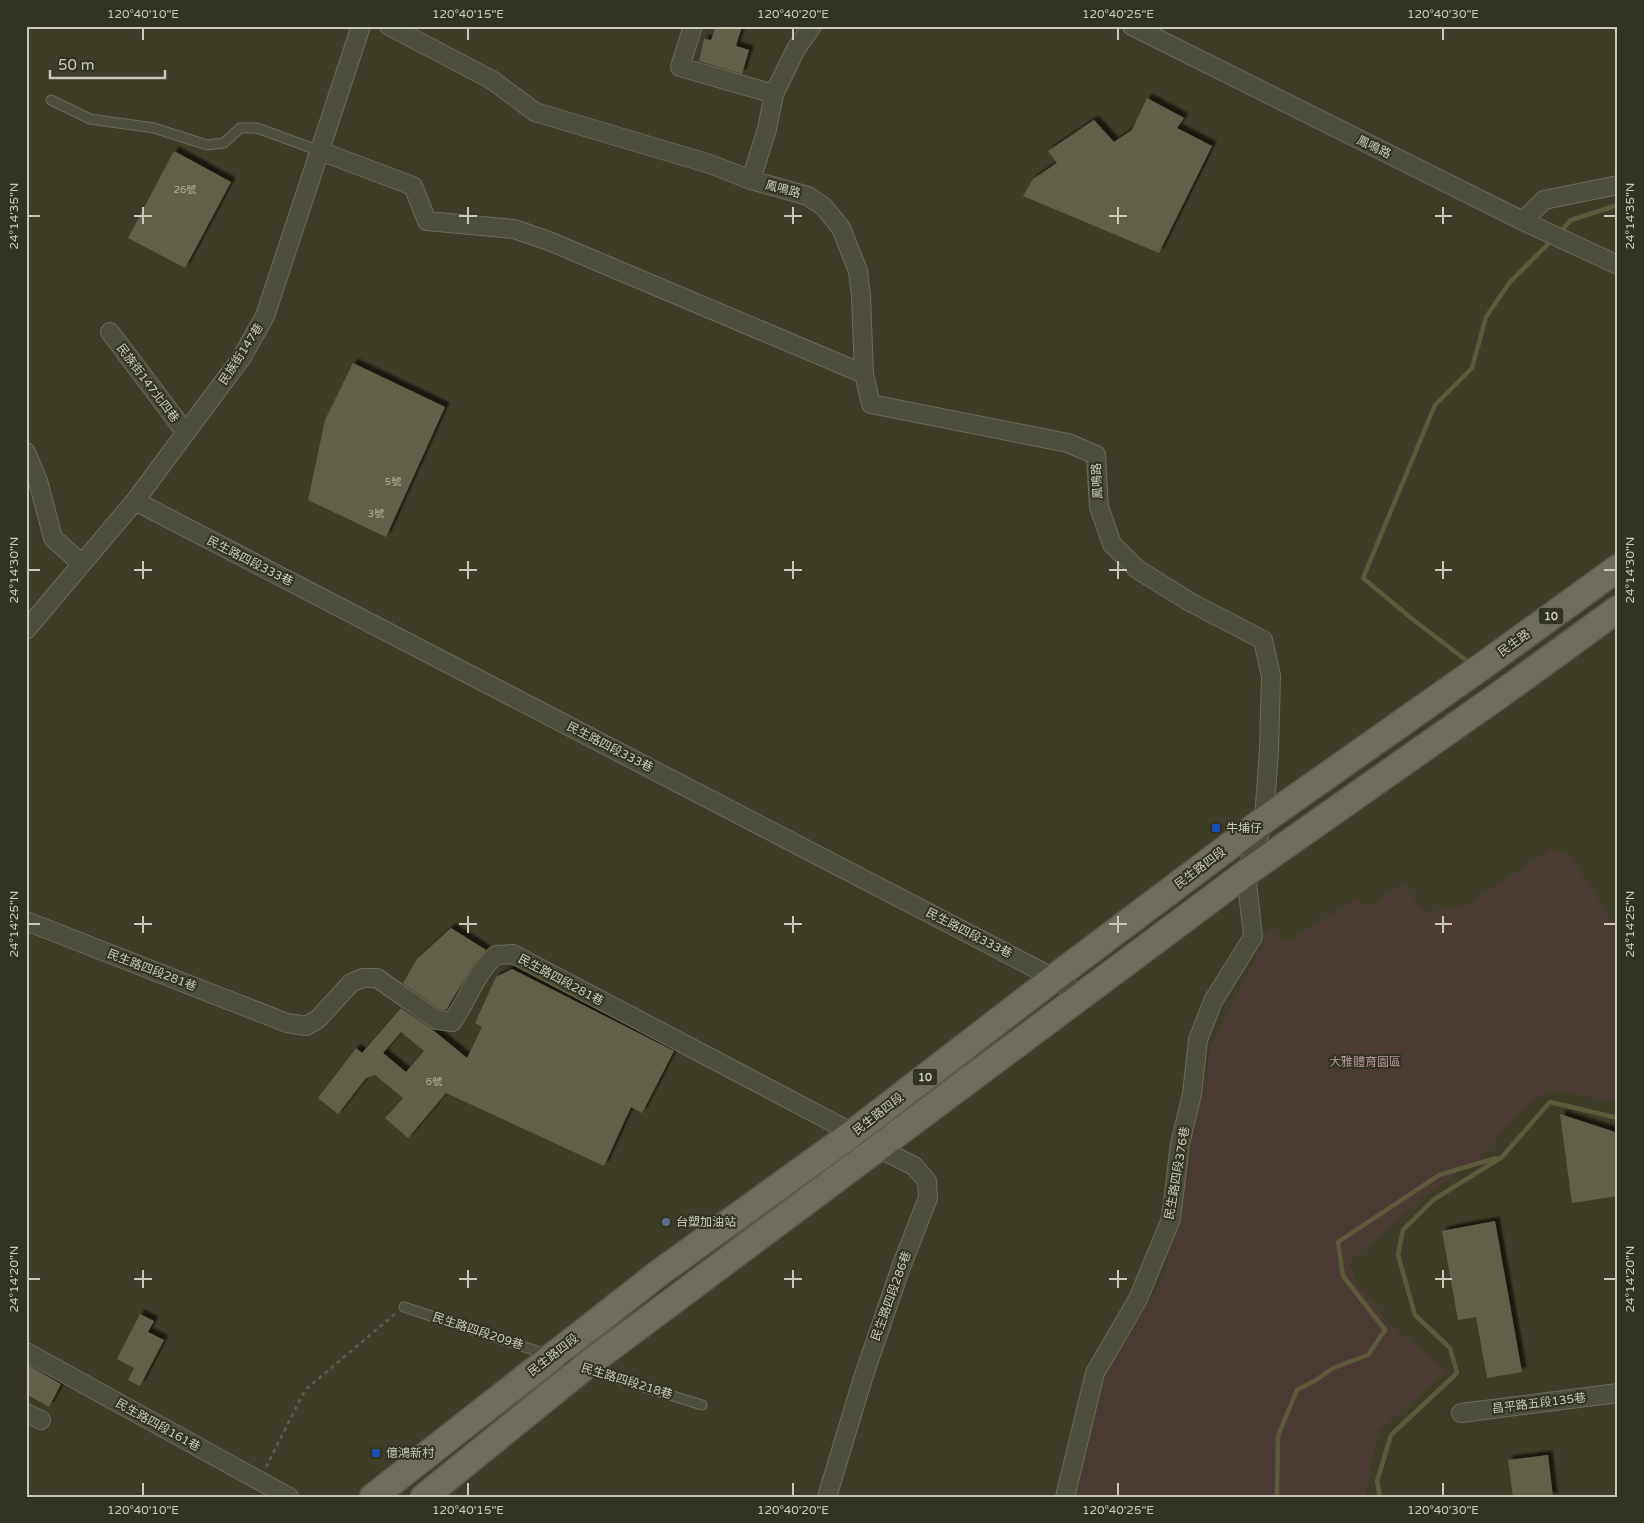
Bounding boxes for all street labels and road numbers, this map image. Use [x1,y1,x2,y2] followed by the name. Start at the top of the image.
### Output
[1355,133,1393,161] street label: 鳳鳴路
[764,178,802,200] street label: 鳳鳴路
[216,321,266,387] street label: 民族街147巷
[114,341,182,425] street label: 民族街147北四巷
[1089,463,1105,499] street label: 鳳鳴路
[205,533,295,589] street label: 民生路四段333巷
[1538,608,1564,624] road number: 10
[1495,627,1533,659] street label: 民生路
[565,719,655,775] street label: 民生路四段333巷
[1172,844,1228,892] street label: 民生路四段
[924,905,1014,961] street label: 民生路四段333巷
[105,947,199,993] street label: 民生路四段281巷
[516,952,606,1008] street label: 民生路四段281巷
[912,1068,938,1086] road number: 10
[850,1090,906,1138] street label: 民生路四段
[1162,1125,1192,1221] street label: 民生路四段376巷
[868,1249,914,1343] street label: 民生路四段286巷
[431,1310,525,1352] street label: 民生路四段209巷
[525,1331,581,1379] street label: 民生路四段
[580,1360,674,1402] street label: 民生路四段218巷
[1491,1390,1587,1416] street label: 昌平路五段135巷
[113,1396,203,1454] street label: 民生路四段161巷

